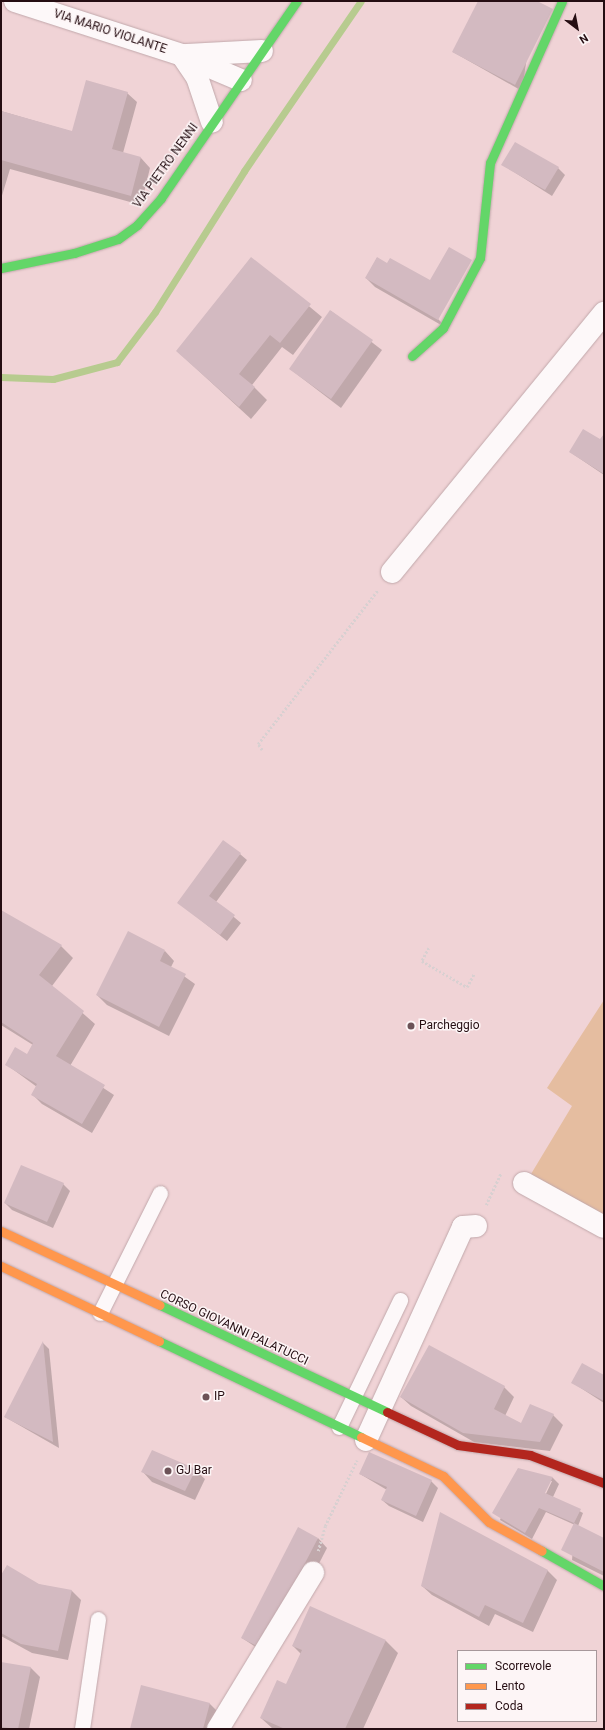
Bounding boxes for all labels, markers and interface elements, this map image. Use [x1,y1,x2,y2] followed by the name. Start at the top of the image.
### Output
[52,7,168,57] street label: VIA MARIO VIOLANTE
[557,8,597,48] north arrow
[577,31,590,46] text: N
[130,121,202,211] street label: VIA PIETRO NENNI
[419,1019,479,1033] place label: Parcheggio
[406,1021,416,1031] marker: Parcheggio
[158,1287,310,1369] street label: CORSO GIOVANNI PALATUCCI
[214,1390,225,1404] place label: IP
[201,1392,211,1402] marker: IP
[176,1464,212,1478] place label: GJ Bar
[163,1466,173,1476] marker: GJ Bar
[457,1650,597,1722] legend
[495,1659,551,1673] text: Scorrevole
[495,1679,525,1693] text: Lento
[495,1699,523,1713] text: Coda

